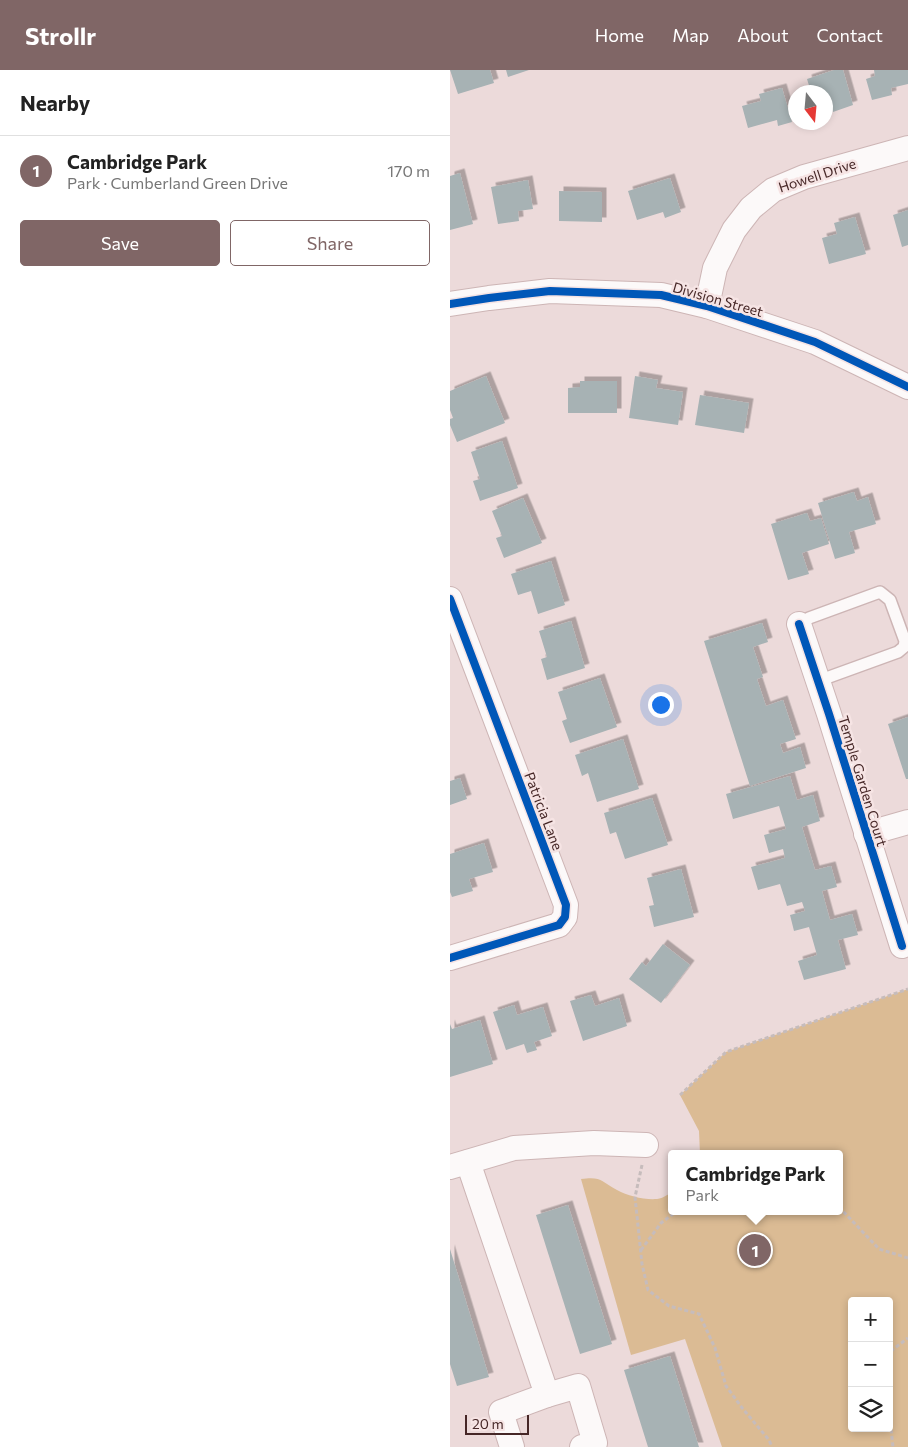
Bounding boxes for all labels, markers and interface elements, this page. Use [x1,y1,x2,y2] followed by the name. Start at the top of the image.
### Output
[25,21,96,50] text: Strollr
[595,24,644,46] text: Home
[672,24,709,46] text: Map
[737,24,789,46] text: About
[817,24,883,46] text: Contact
[788,85,833,130] north arrow
[20,90,90,115] text: Nearby
[67,150,207,173] text: Cambridge Park
[776,154,858,196] street label: Howell Drive
[32,161,40,180] text: 1
[387,161,430,180] text: 170 m
[67,173,288,192] text: Park · Cumberland Green Drive
[20,220,220,266] button: Save
[230,220,430,266] button: Share
[671,278,765,320] street label: Division Street
[648,692,674,718] your location
[835,714,891,849] street label: Temple Garden Court
[521,770,567,852] street label: Patricia Lane
[668,1150,843,1215] popup
[685,1162,826,1185] text: Cambridge Park
[685,1185,719,1204] text: Park
[739,1231,771,1269] pin: 1
[848,1297,893,1432] map controls
[848,1297,893,1342] button: +
[848,1342,893,1387] button: −
[848,1387,893,1432] button: layers
[465,1412,529,1435] scale bar
[472,1415,504,1432] text: 20 m

